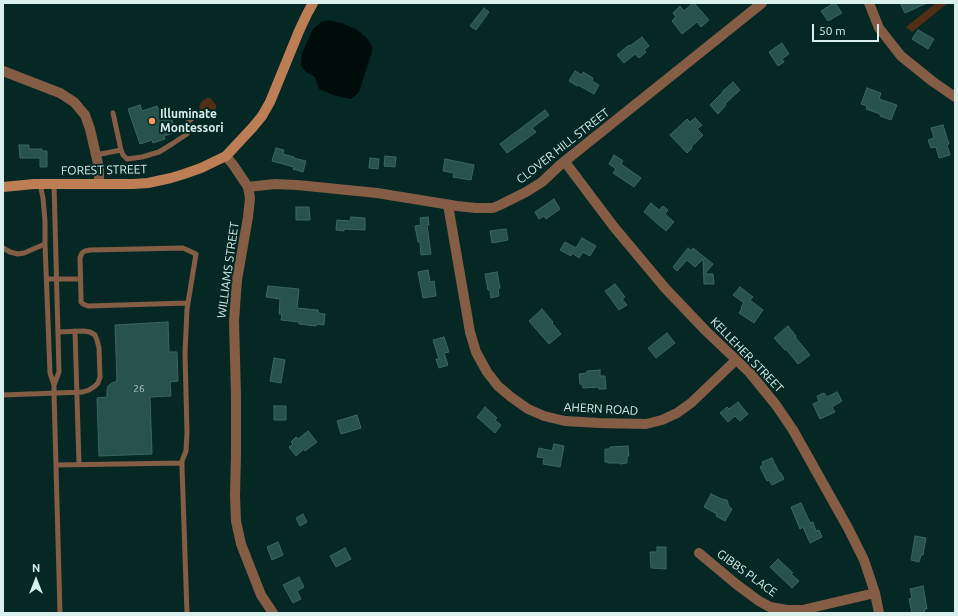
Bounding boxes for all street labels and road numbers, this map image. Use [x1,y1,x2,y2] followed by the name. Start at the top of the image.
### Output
[514,105,612,187] street label: CLOVER HILL STREET
[61,162,147,178] street label: FOREST STREET
[214,221,242,319] street label: WILLIAMS STREET
[707,314,787,396] street label: KELLEHER STREET
[563,400,639,418] street label: AHERN ROAD
[714,546,780,600] street label: GIBBS PLACE

